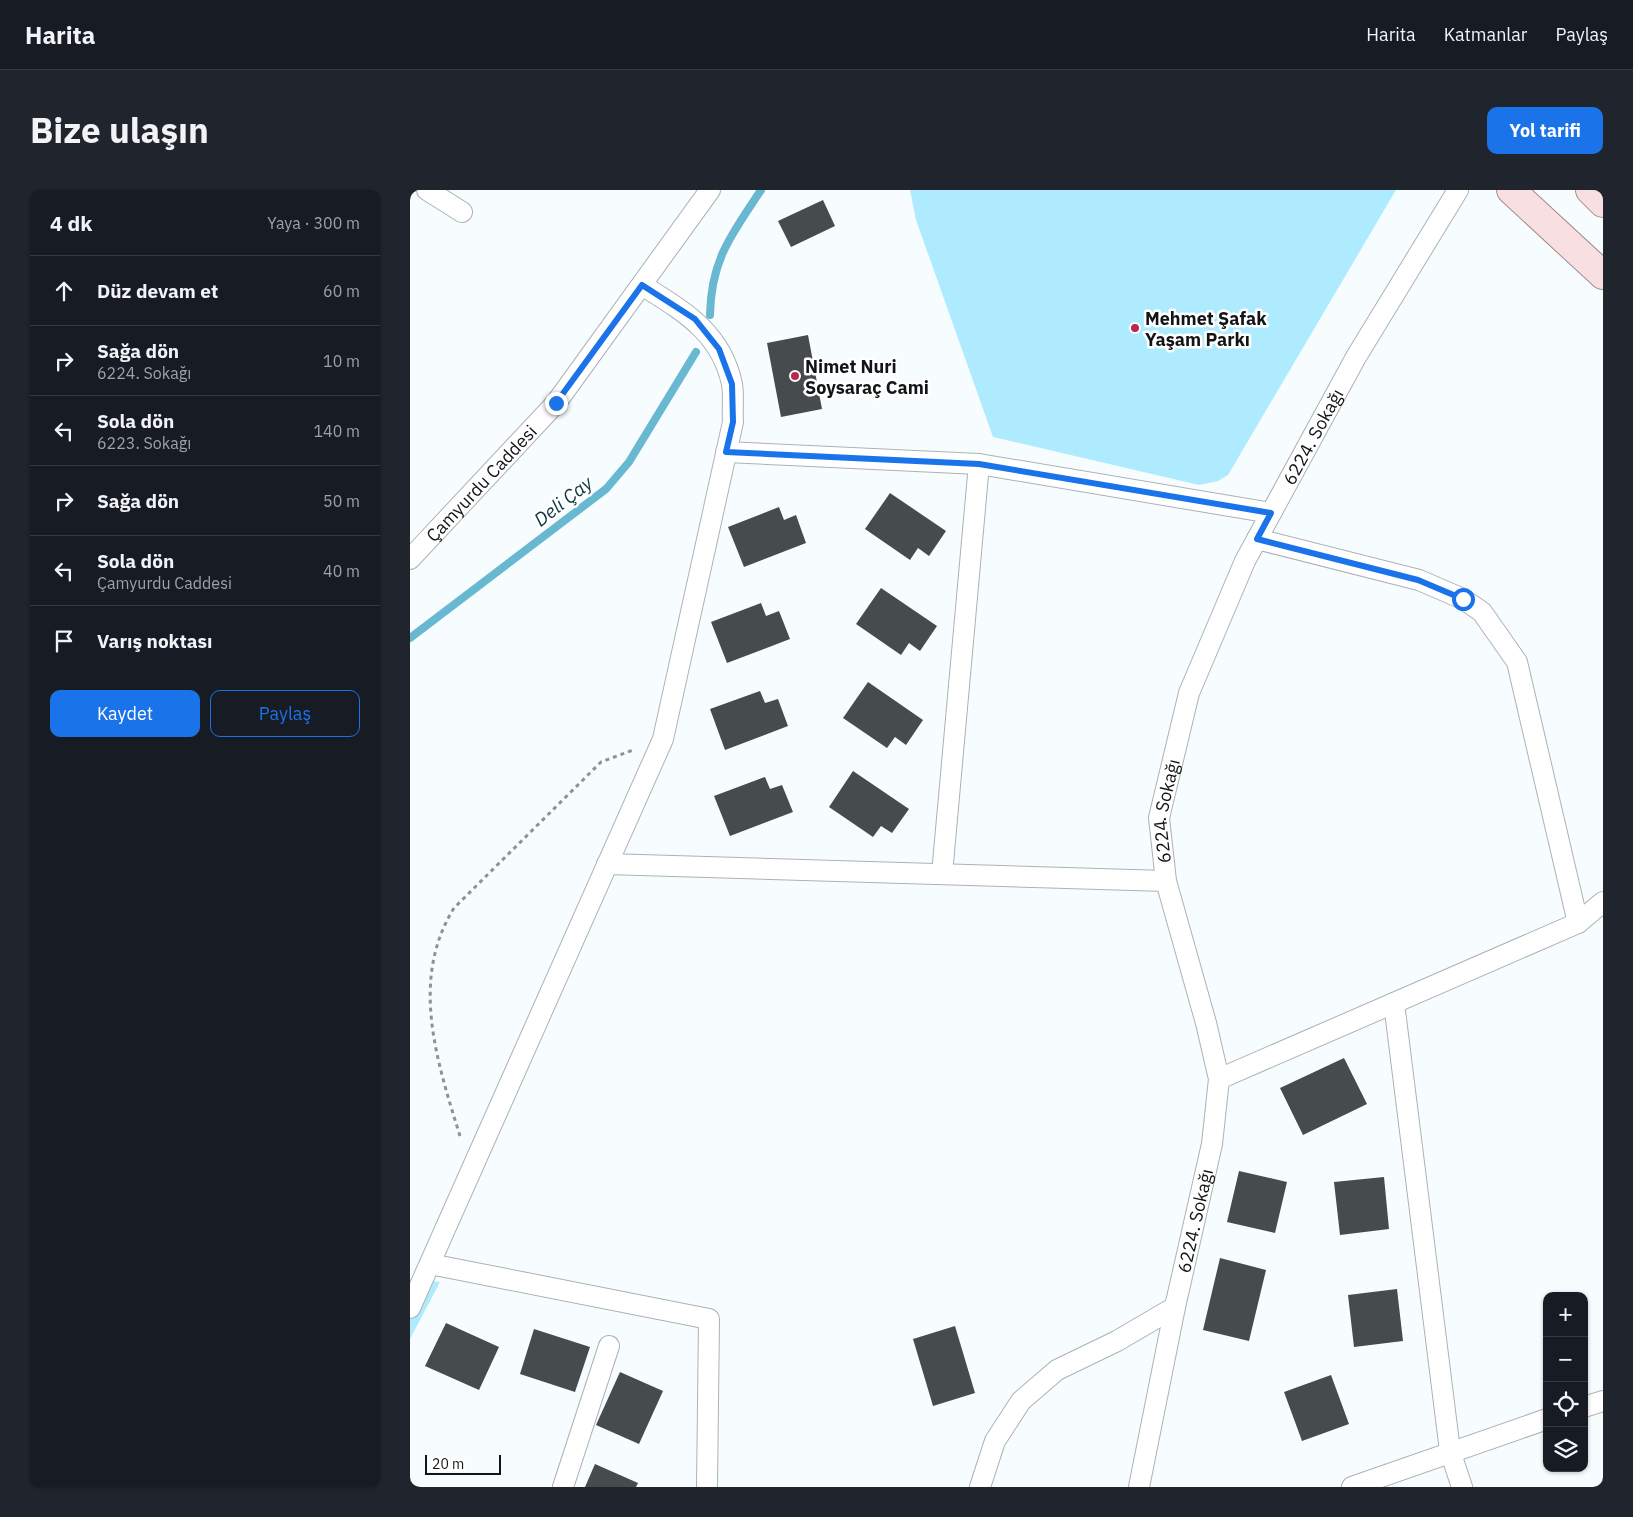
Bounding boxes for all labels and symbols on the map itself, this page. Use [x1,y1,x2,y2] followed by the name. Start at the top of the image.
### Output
[1145,307,1267,351] place label: Mehmet Şafak Yaşam Parkı
[1129,322,1141,334] marker: Mehmet Şafak Yaşam Parkı
[805,355,929,399] place label: Nimet Nuri Soysaraç Cami
[789,370,801,382] marker: Nimet Nuri Soysaraç Cami
[1277,385,1348,489] street label: 6224. Sokağı
[545,392,568,415] route end
[421,420,541,546] street label: Çamyurdu Caddesi
[529,470,598,531] water label: Deli Çay
[1452,588,1475,611] route start
[1147,756,1184,865] street label: 6224. Sokağı
[1172,1166,1218,1275] street label: 6224. Sokağı
[425,1452,501,1475] scale bar

